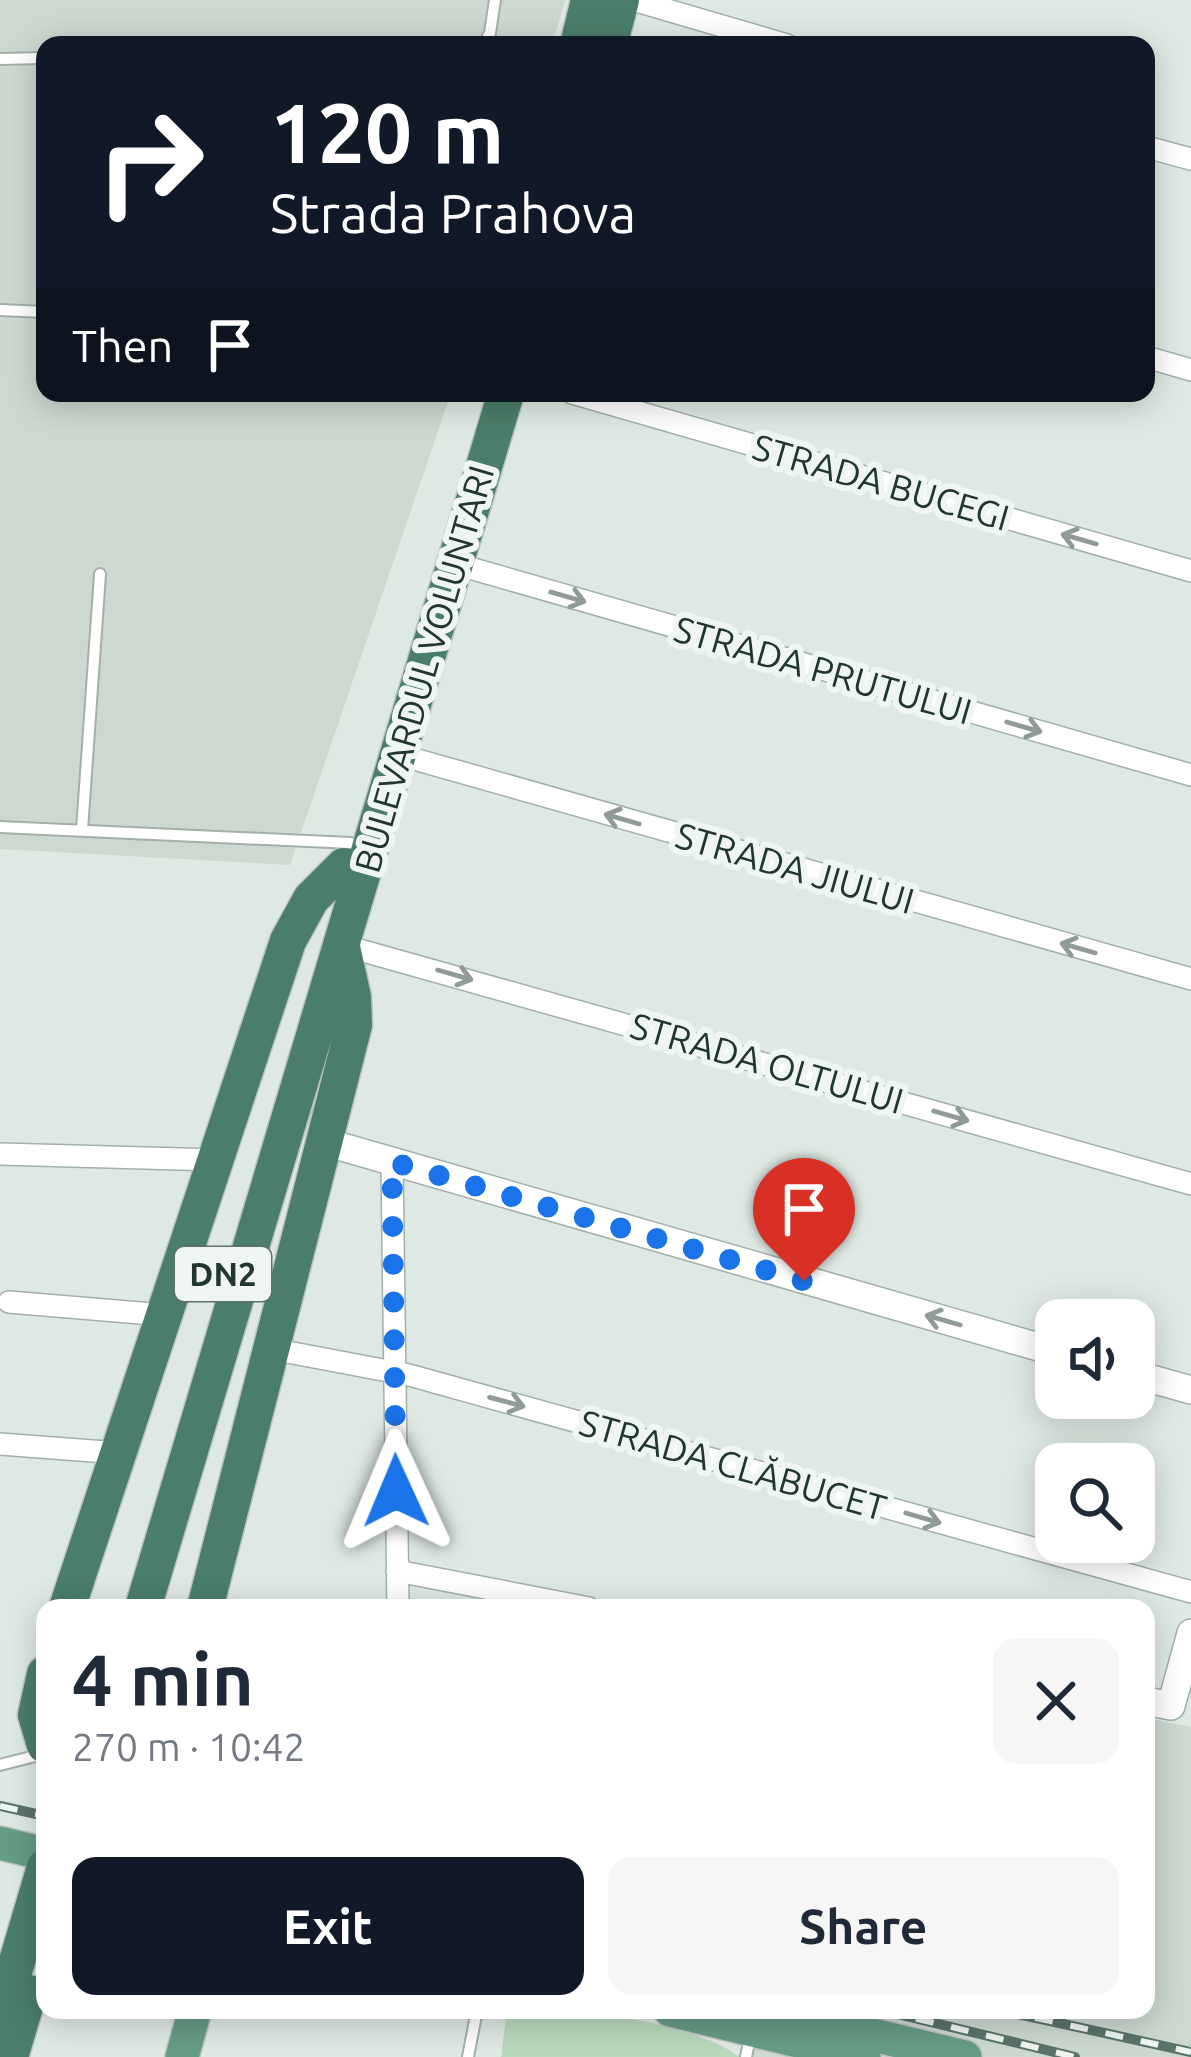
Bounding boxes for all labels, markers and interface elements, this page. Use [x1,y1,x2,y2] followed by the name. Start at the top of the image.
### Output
[72,84,228,240] icon: right
[270,85,504,179] text: 120 m
[270,183,636,243] text: Strada Prahova
[197,312,263,378] icon: arrive
[72,320,173,371] text: Then
[748,425,1014,538] street label: STRADA BUCEGI
[346,461,501,877] street label: BULEVARDUL VOLUNTARI
[1060,526,1098,548] one-way arrow
[548,587,586,609] one-way arrow
[670,607,977,732] street label: STRADA PRUTULUI
[1004,717,1042,739] one-way arrow
[604,807,642,829] one-way arrow
[671,814,919,921] street label: STRADA JIULUI
[1060,935,1098,957] one-way arrow
[435,965,473,987] one-way arrow
[626,1004,908,1121] street label: STRADA OLTULUI
[932,1106,970,1128] one-way arrow
[753,1158,855,1281] pin
[771,1176,837,1242] icon: arrive
[175,1247,271,1301] road number: DN2
[1035,1299,1155,1563] map controls
[1035,1299,1155,1419] button: sound
[925,1308,963,1330] one-way arrow
[487,1392,525,1414] one-way arrow
[575,1401,891,1528] street label: STRADA CLĂBUCET
[333,1428,459,1554] position arrow
[1035,1443,1155,1563] button: search
[903,1508,941,1530] one-way arrow
[993,1638,1119,1764] button: close
[72,1639,254,1720] text: 4 min
[72,1725,306,1768] text: 270 m · 10:42
[72,1857,584,1995] button: Exit
[608,1857,1119,1995] button: Share

